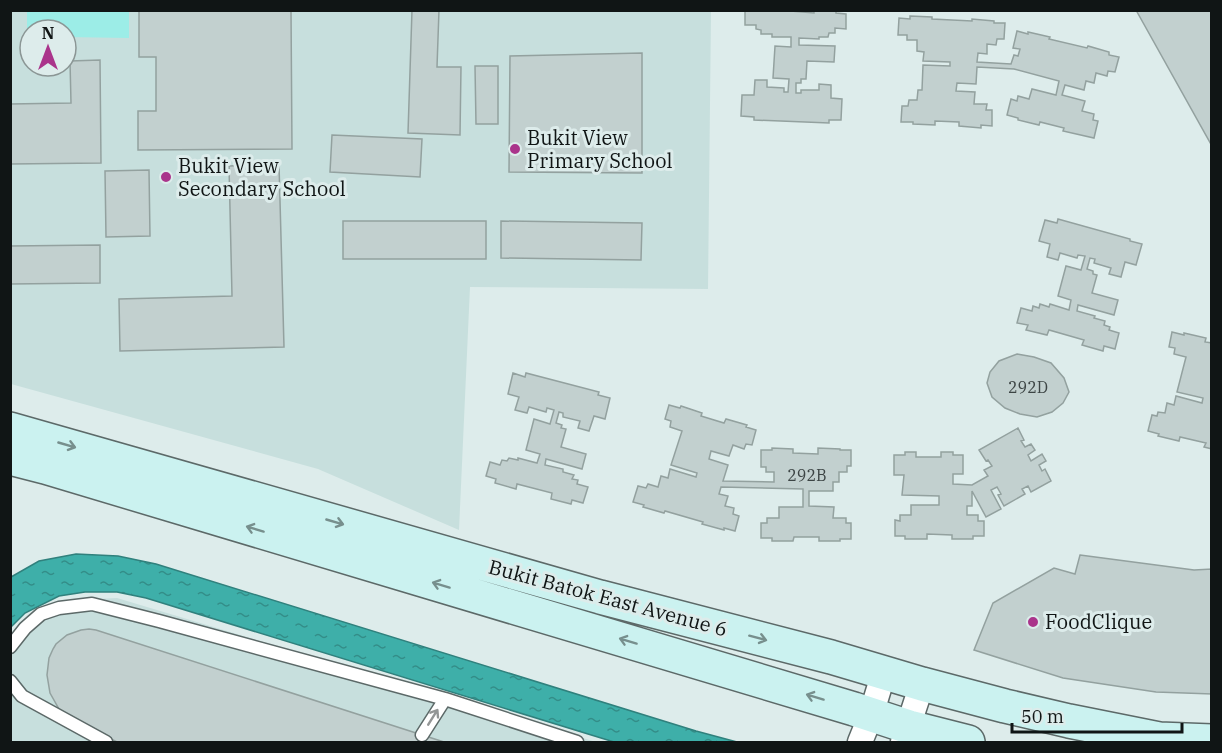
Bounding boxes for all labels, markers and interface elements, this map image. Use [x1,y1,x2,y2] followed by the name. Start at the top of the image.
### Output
[18,18,78,78] north arrow
[42,23,54,43] text: N
[527,124,673,174] place label: Bukit View Primary School
[508,142,522,156] marker: Bukit View Primary School
[178,152,346,202] place label: Bukit View Secondary School
[159,170,173,184] marker: Bukit View Secondary School
[1008,377,1048,397] house number: 292D
[57,440,76,452] one-way arrow
[787,465,827,485] house number: 292B
[325,517,344,528] one-way arrow
[246,523,265,534] one-way arrow
[486,553,730,642] street label: Bukit Batok East Avenue 6
[432,579,451,590] one-way arrow
[1045,608,1152,635] place label: FoodClique
[1026,615,1040,629] marker: FoodClique
[749,633,768,645] one-way arrow
[619,635,638,646] one-way arrow
[806,691,825,702] one-way arrow
[1012,696,1182,734] scale bar
[1021,705,1064,728] text: 50 m
[428,709,440,726] one-way arrow

